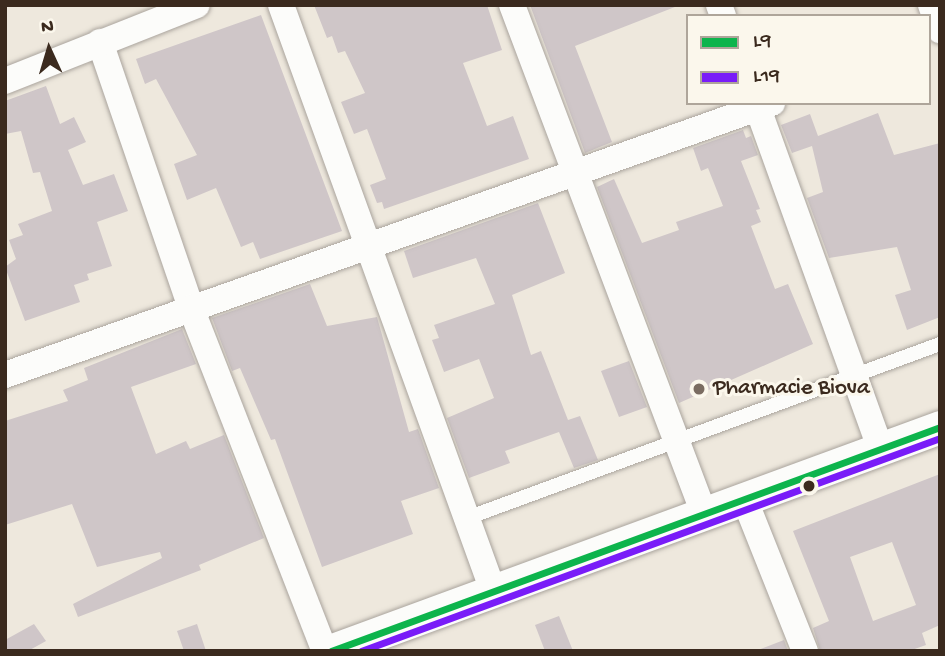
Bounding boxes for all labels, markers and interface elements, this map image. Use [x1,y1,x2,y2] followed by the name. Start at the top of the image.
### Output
[14,14,84,84] north arrow
[686,14,931,105] legend
[41,16,54,39] text: N
[753,30,771,55] text: L9
[753,65,780,90] text: L19
[713,375,870,403] place label: Pharmacie Biova
[691,381,707,397] marker: Pharmacie Biova
[802,479,816,493] unlabelled marker

